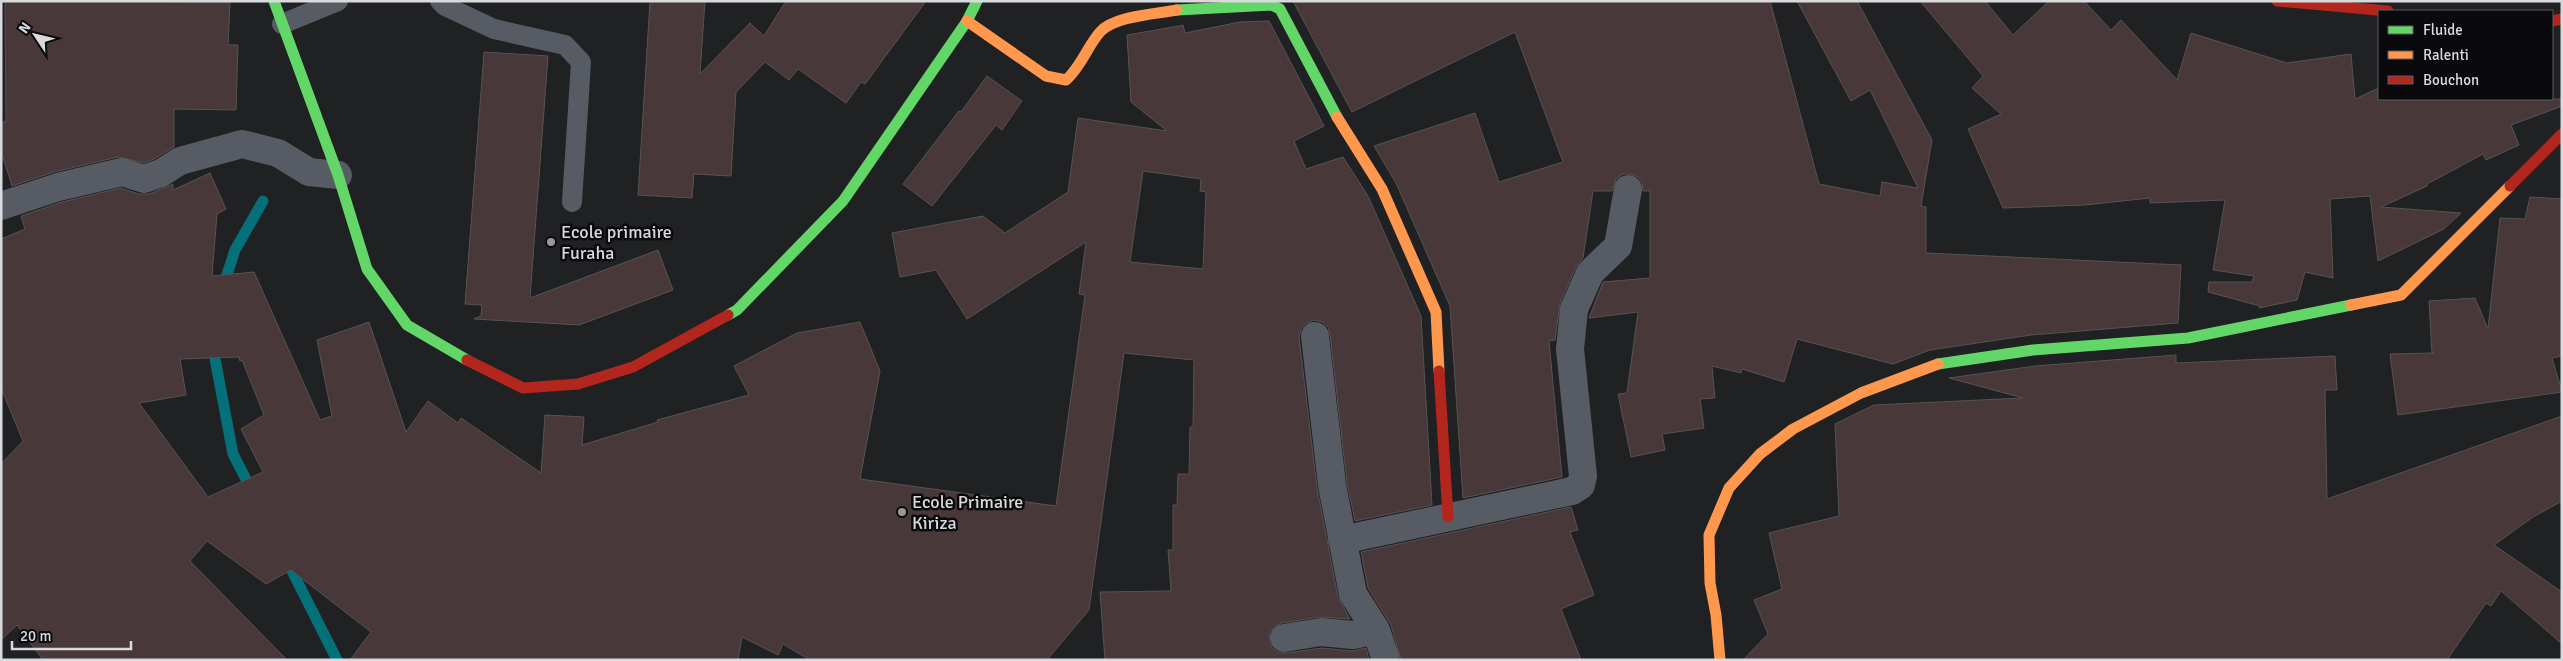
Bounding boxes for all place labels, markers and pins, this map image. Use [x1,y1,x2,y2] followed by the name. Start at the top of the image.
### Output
[561,221,672,264] place label: Ecole primaire Furaha
[545,236,557,248] marker: Ecole primaire Furaha
[912,491,1023,534] place label: Ecole Primaire Kiriza
[896,506,908,518] marker: Ecole Primaire Kiriza

